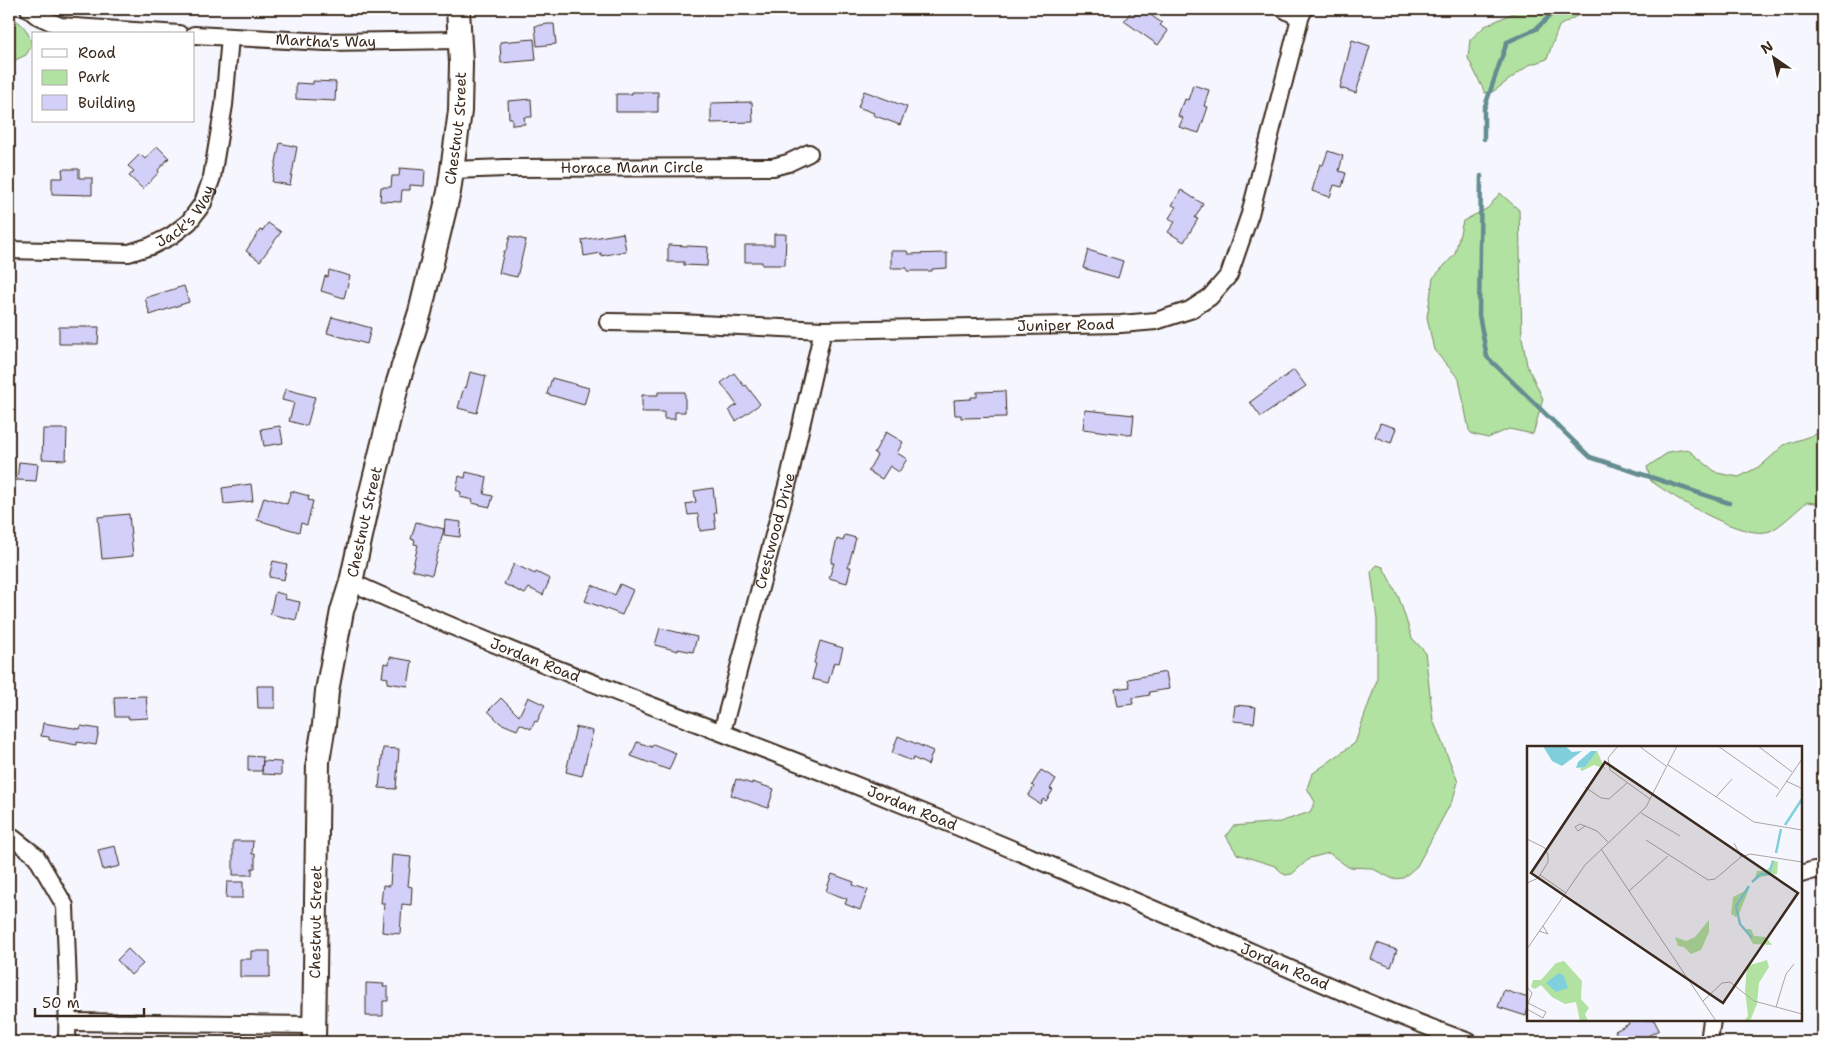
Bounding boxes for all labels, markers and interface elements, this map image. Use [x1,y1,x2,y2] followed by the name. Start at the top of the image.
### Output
[275,29,376,52] street label: Martha's Way
[32,32,195,122] legend
[1750,32,1800,82] north arrow
[1757,37,1776,58] text: N
[78,43,116,63] text: Road
[78,67,110,87] text: Park
[440,72,471,186] street label: Chestnut Street
[78,93,135,113] text: Building
[561,157,703,178] street label: Horace Mann Circle
[152,182,218,252] street label: Jack's Way
[1017,314,1115,336] street label: Juniper Road
[342,464,387,579] street label: Chestnut Street
[750,471,800,591] street label: Crestwood Drive
[487,633,583,687] street label: Jordan Road
[1527,746,1802,1021] inset map
[864,781,960,835] street label: Jordan Road
[305,865,327,979] street label: Chestnut Street
[1237,938,1333,995] street label: Jordan Road
[35,986,144,1018] scale bar
[42,993,80,1013] text: 50 m

